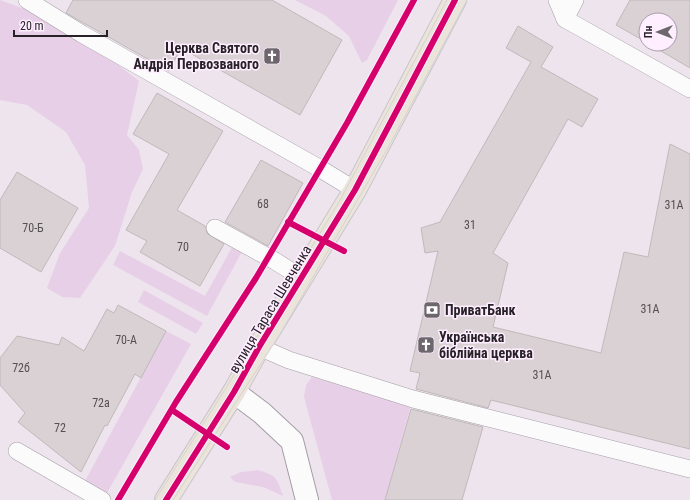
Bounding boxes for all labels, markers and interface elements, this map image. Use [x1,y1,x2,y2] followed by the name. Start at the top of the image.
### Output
[14,12,107,38] scale bar
[638,12,678,52] north arrow
[20,19,44,33] text: 20 m
[642,26,655,38] text: Пн
[134,40,259,72] place label: Церква Святого Андрія Первозваного
[262,46,282,66] church icon: Церква Святого Андрія Первозваного
[257,197,269,211] house number: 68
[665,198,683,212] house number: 31А
[464,218,476,232] house number: 31
[22,221,44,235] house number: 70-Б
[177,240,189,254] house number: 70
[226,242,314,376] street label: вулиця Тараса Шевченка
[422,300,442,320] bank icon: ПриватБанк
[445,302,516,318] place label: ПриватБанк
[641,302,659,316] house number: 31А
[439,329,533,361] place label: Українська біблійна церква
[115,333,137,347] house number: 70-А
[416,335,436,355] church icon: Українська біблійна церква
[12,361,30,375] house number: 72б
[533,368,551,382] house number: 31А
[92,396,110,410] house number: 72а
[54,421,66,435] house number: 72

